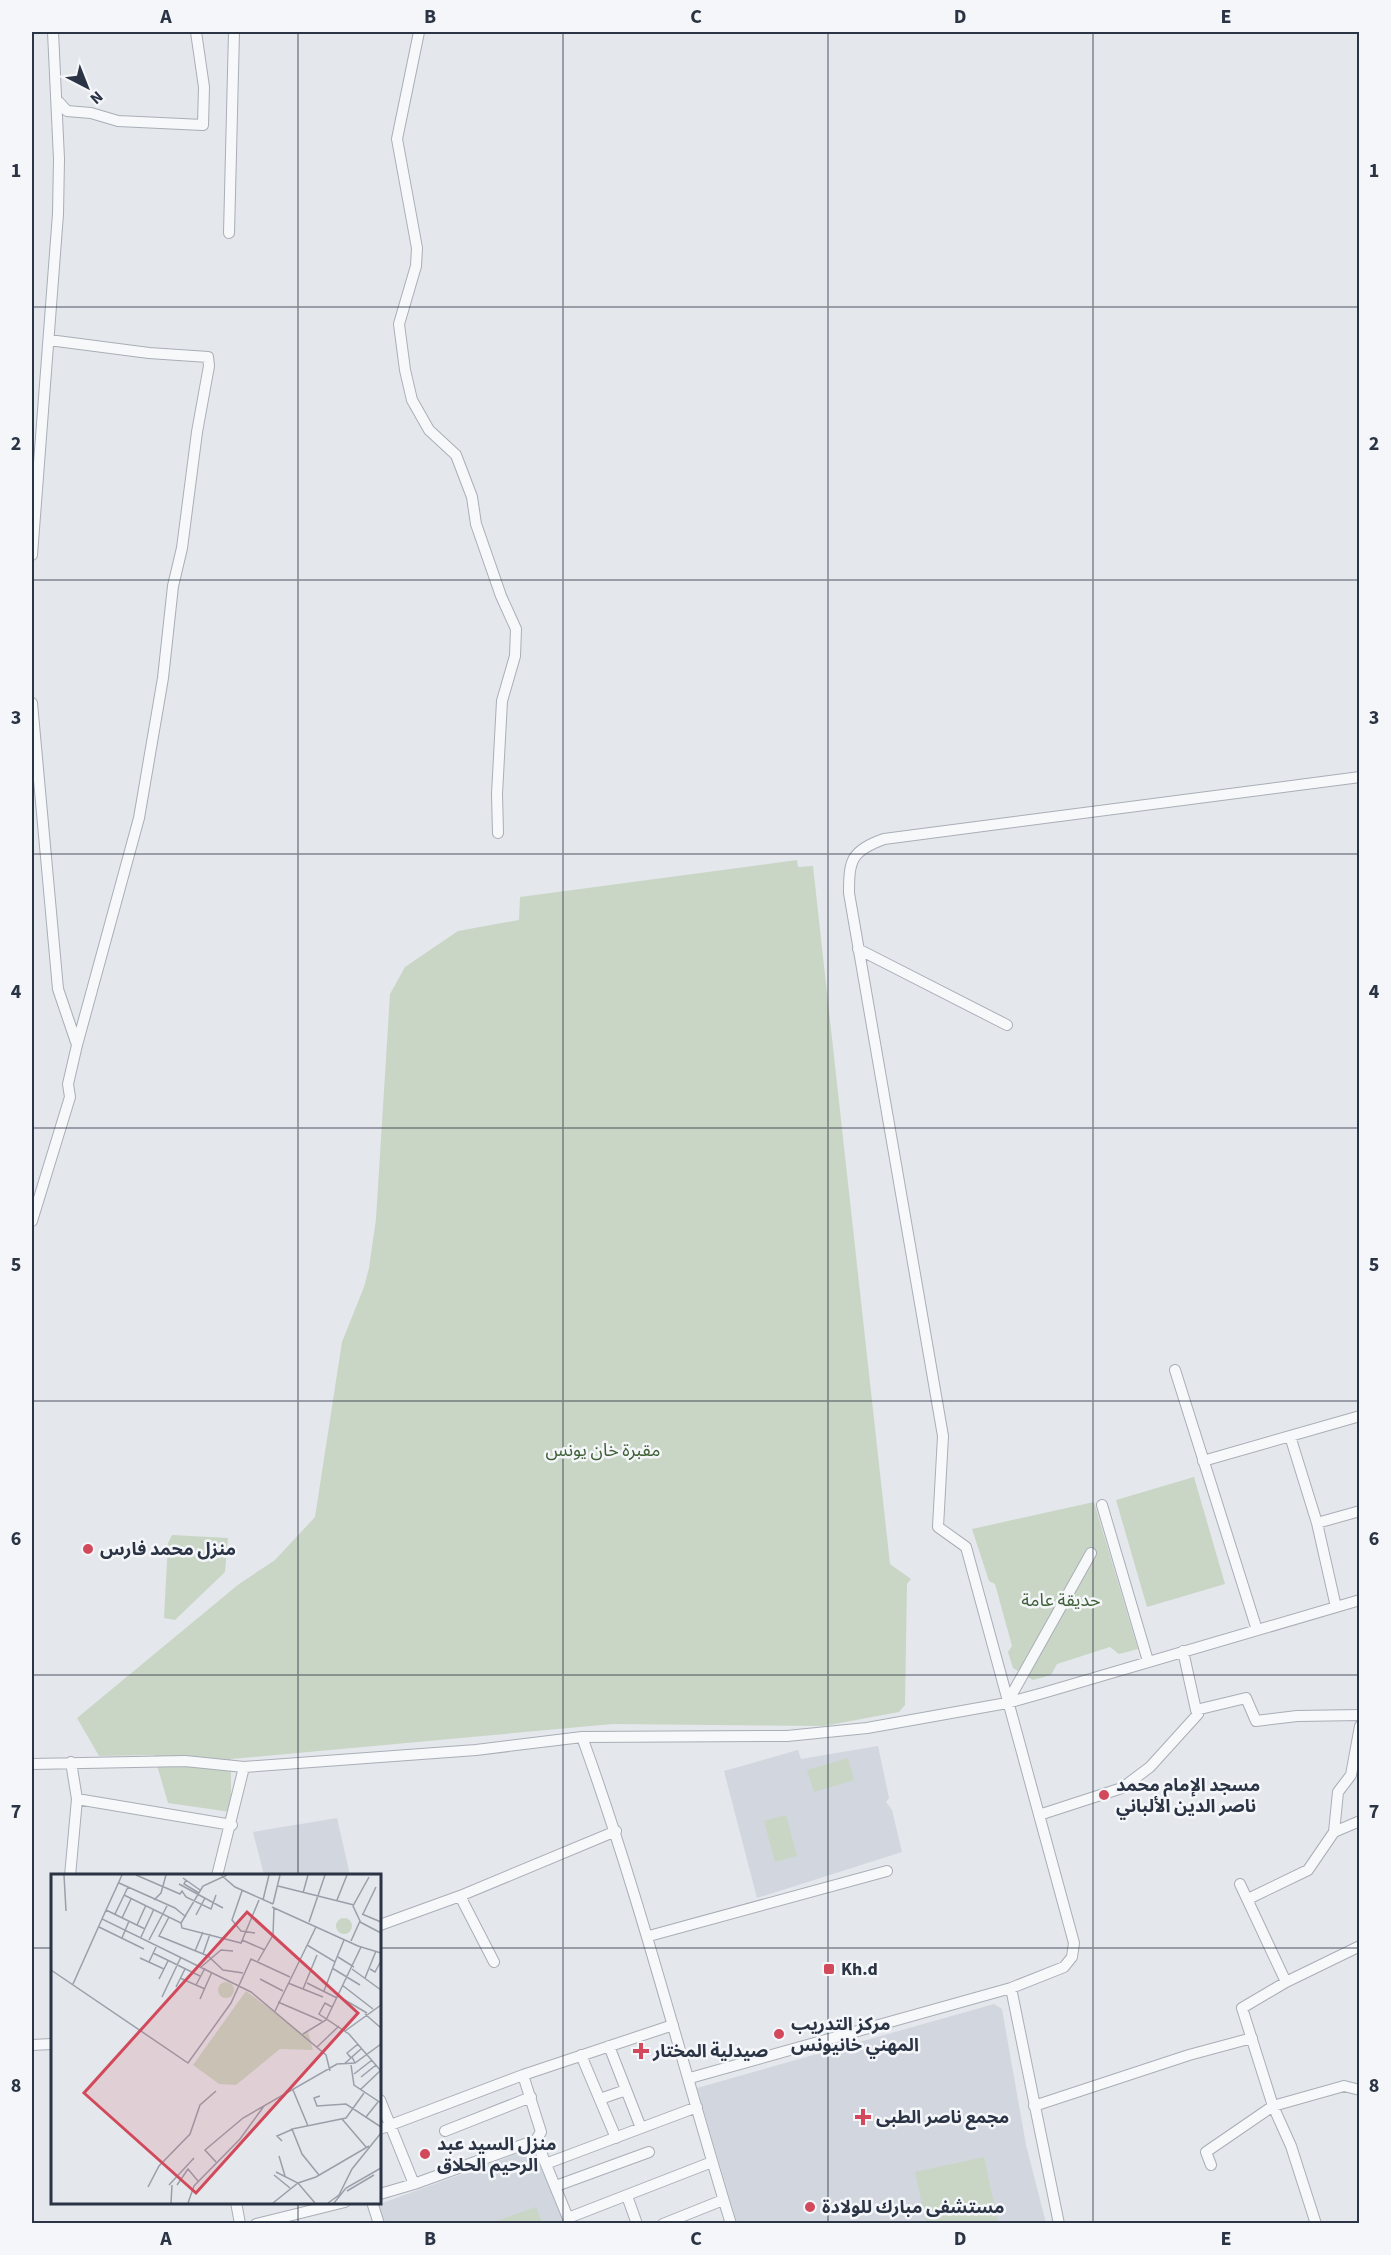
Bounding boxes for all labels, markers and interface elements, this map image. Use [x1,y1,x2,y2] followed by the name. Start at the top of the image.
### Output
[159,3,172,31] text: A
[424,3,436,31] text: B
[690,3,702,31] text: C
[954,3,966,31] text: D
[1221,3,1231,31] text: E
[57,57,117,117] north arrow
[85,86,108,109] text: N
[11,157,21,185] text: 1
[1369,157,1379,185] text: 1
[11,430,21,458] text: 2
[1369,430,1379,458] text: 2
[11,704,21,732] text: 3
[1369,704,1379,732] text: 3
[11,978,22,1006] text: 4
[1369,978,1380,1006] text: 4
[11,1251,21,1279] text: 5
[1369,1251,1379,1279] text: 5
[545,1438,661,1463] park label: مقبرة خان يونس
[11,1525,21,1553] text: 6
[1369,1525,1379,1553] text: 6
[100,1537,236,1562] place label: منزل محمد فارس
[81,1542,95,1556] marker: منزل محمد فارس
[1021,1588,1101,1613] park label: حديقة عامة
[1116,1773,1260,1820] place label: مسجد الإمام محمد ناصر الدين الألباني
[1097,1788,1111,1802] marker: مسجد الإمام محمد ناصر الدين الألباني
[11,1798,21,1826] text: 7
[1369,1798,1379,1826] text: 7
[51,1874,381,2204] inset map
[841,1957,878,1982] place label: Kh.d
[822,1962,836,1976] marker: Kh.d
[791,2012,919,2059] place label: مركز التدريب المهني خانيونس
[772,2027,786,2041] marker: مركز التدريب المهني خانيونس
[652,2039,768,2064] place label: صيدلية المختار
[634,2044,648,2058] marker: صيدلية المختار
[11,2072,21,2100] text: 8
[1369,2072,1379,2100] text: 8
[876,2105,1009,2130] place label: مجمع ناصر الطبى
[854,2108,872,2126] marker: مجمع ناصر الطبى
[437,2132,556,2178] place label: منزل السيد عبد الرحيم الحلاق
[418,2147,432,2161] marker: منزل السيد عبد الرحيم الحلاق
[822,2195,1005,2220] place label: مستشفى مبارك للولادة
[803,2200,817,2214] marker: مستشفى مبارك للولادة
[159,2225,172,2253] text: A
[424,2225,436,2253] text: B
[690,2225,702,2253] text: C
[954,2225,966,2253] text: D
[1221,2225,1231,2253] text: E

